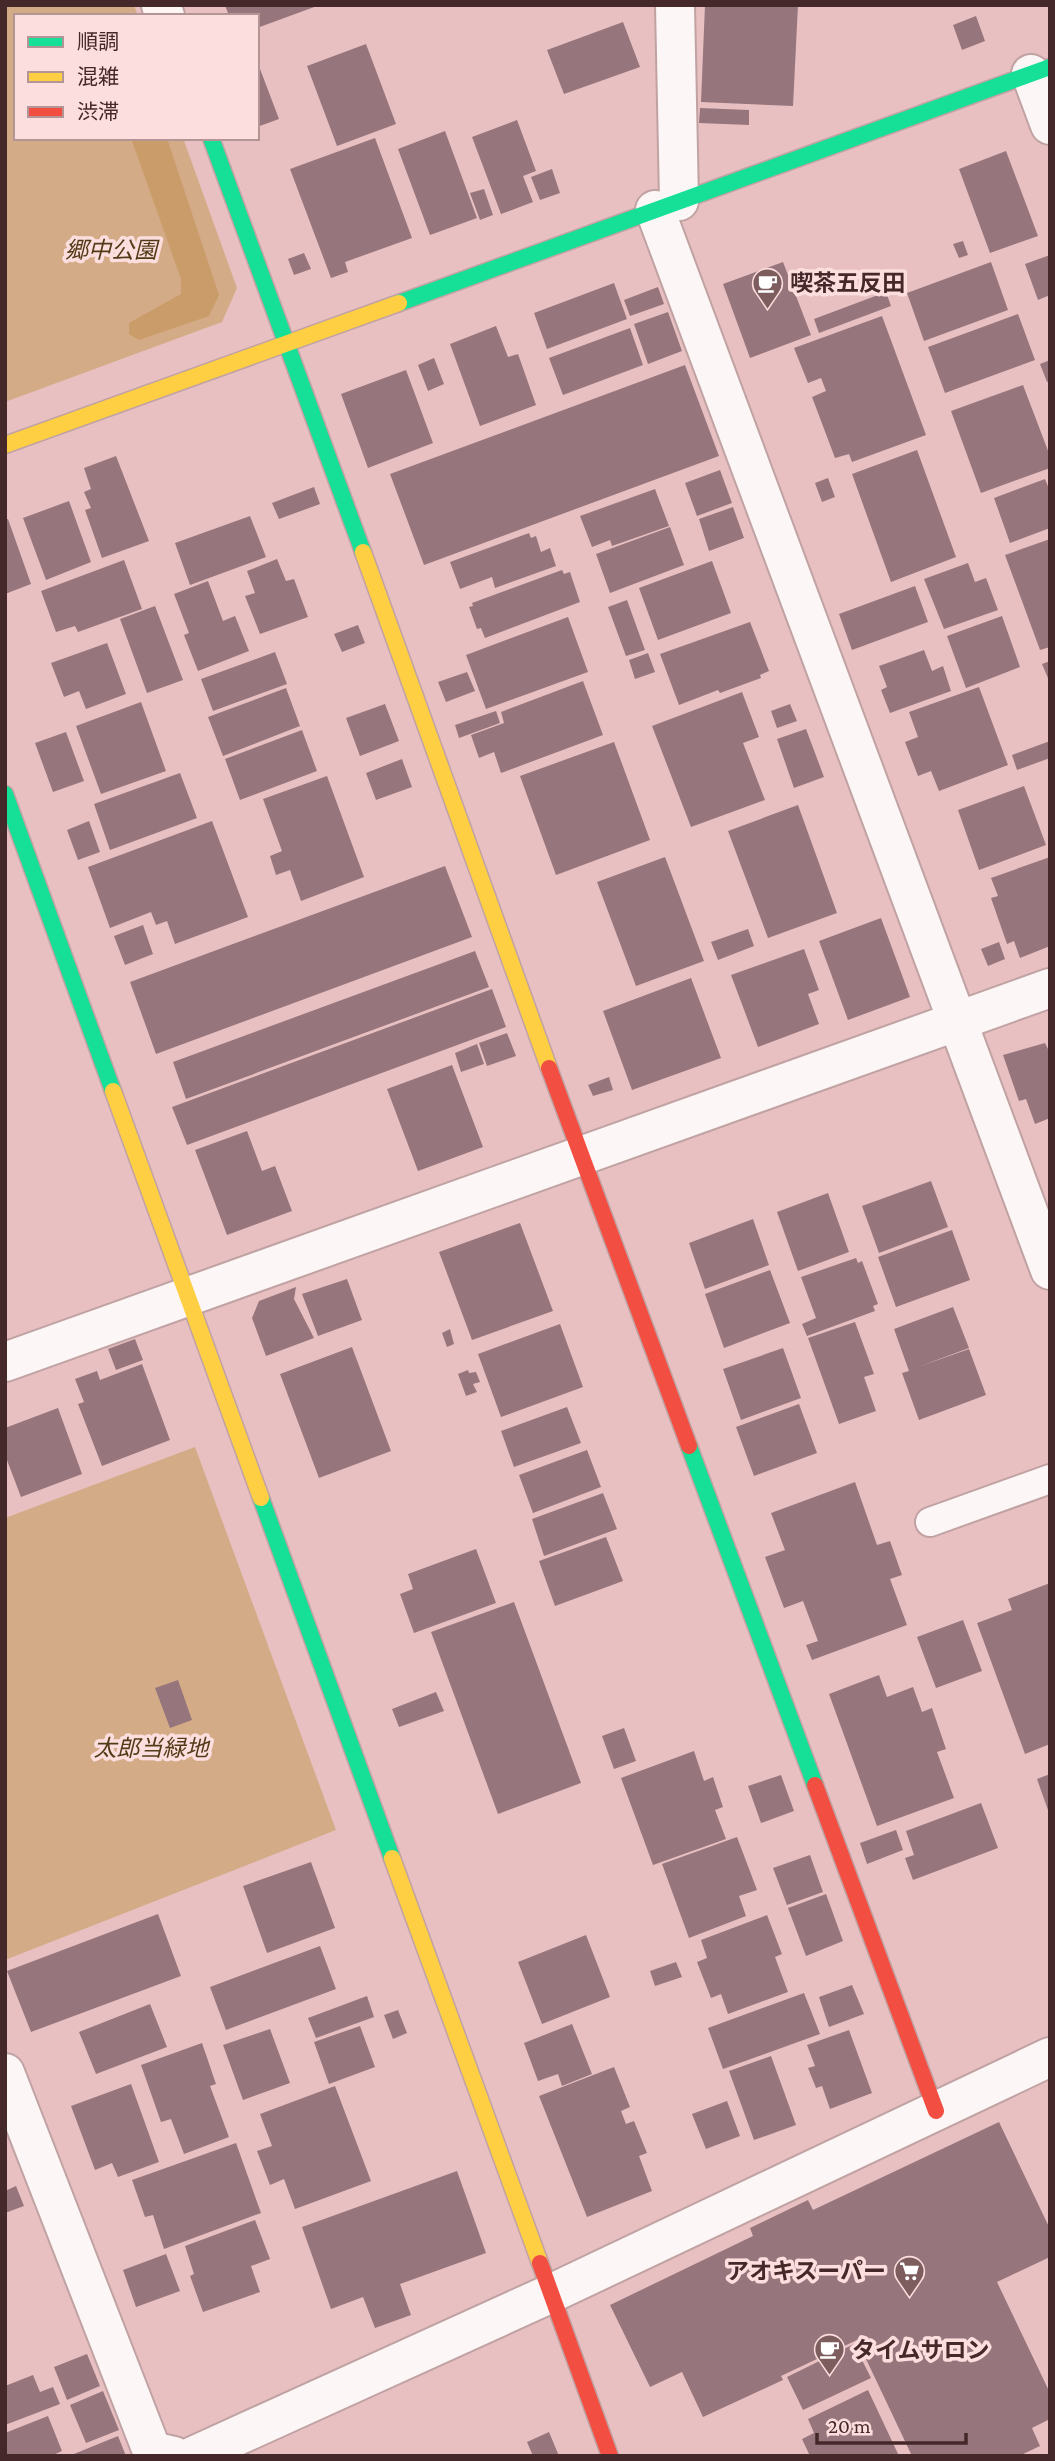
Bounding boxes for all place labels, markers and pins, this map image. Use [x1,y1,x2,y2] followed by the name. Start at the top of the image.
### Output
[750,266,784,310] cafe icon: 喫茶五反田
[790,270,905,296] place label: 喫茶五反田
[892,2254,926,2298] supermarket icon: アオキスーパー
[726,2258,886,2284] place label: アオキスーパー
[812,2333,846,2377] cafe icon: タイムサロン
[852,2337,990,2363] place label: タイムサロン

